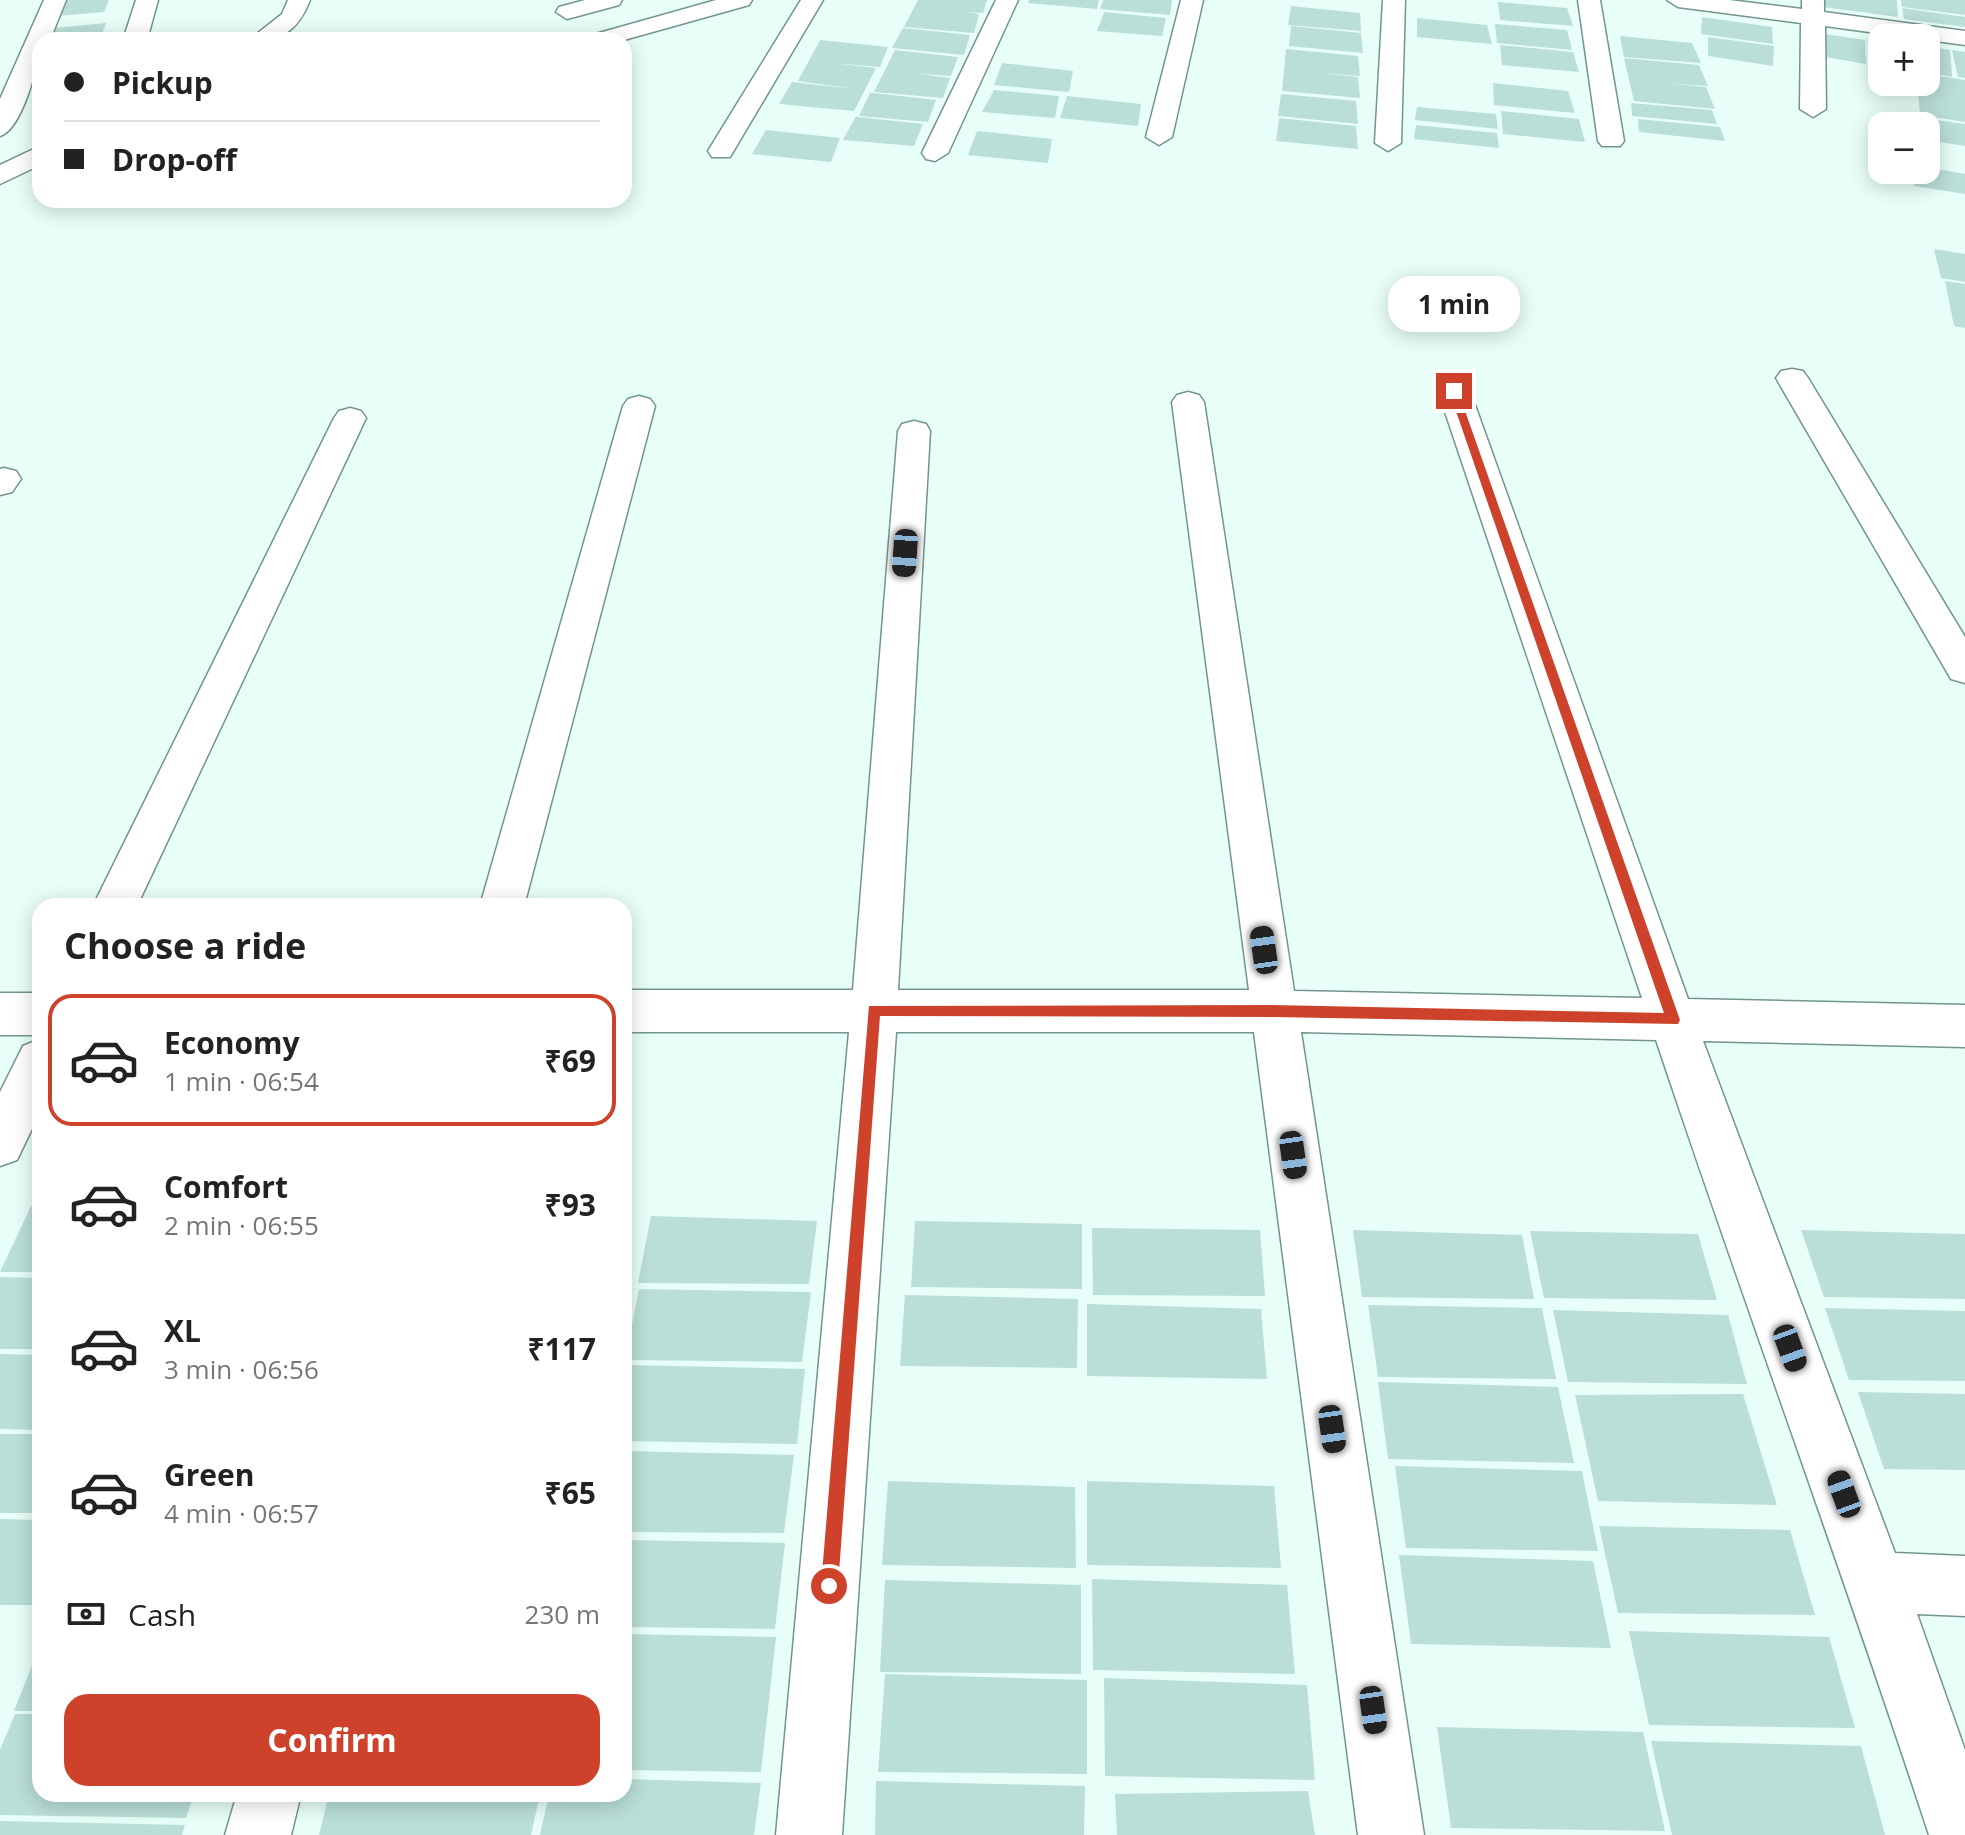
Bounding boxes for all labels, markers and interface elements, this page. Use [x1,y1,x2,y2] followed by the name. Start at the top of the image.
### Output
[1868,24,1940,184] map controls
[1868,24,1940,96] button: +
[112,62,213,103] text: Pickup
[1868,112,1940,184] button: −
[112,139,237,180] text: Drop-off
[1388,275,1520,331] callout: 1 min
[1418,286,1490,322] text: 1 min
[1436,373,1472,409] route end
[891,528,919,578] car
[64,921,306,970] text: Choose a ride
[1249,925,1279,975] car
[164,1022,300,1063] text: Economy
[68,1024,140,1096] icon: car
[545,1040,596,1081] text: ₹69
[164,1063,319,1099] text: 1 min · 06:54
[1278,1130,1308,1180] car
[164,1166,288,1207] text: Comfort
[68,1168,140,1240] icon: car
[545,1184,596,1225] text: ₹93
[164,1207,319,1243] text: 2 min · 06:55
[164,1310,201,1351] text: XL
[68,1312,140,1384] icon: car
[1771,1321,1809,1375] car
[527,1328,596,1369] text: ₹117
[164,1351,319,1387] text: 3 min · 06:56
[1317,1404,1347,1454] car
[164,1454,255,1495] text: Green
[68,1456,140,1528] icon: car
[1825,1467,1863,1521] car
[545,1472,596,1513] text: ₹65
[164,1495,319,1531] text: 4 min · 06:57
[811,1568,847,1604] route start
[64,1592,108,1636] icon: cash
[128,1594,196,1635] text: Cash
[525,1596,600,1632] text: 230 m
[1358,1685,1388,1735] car
[64,1694,600,1786] button: Confirm

